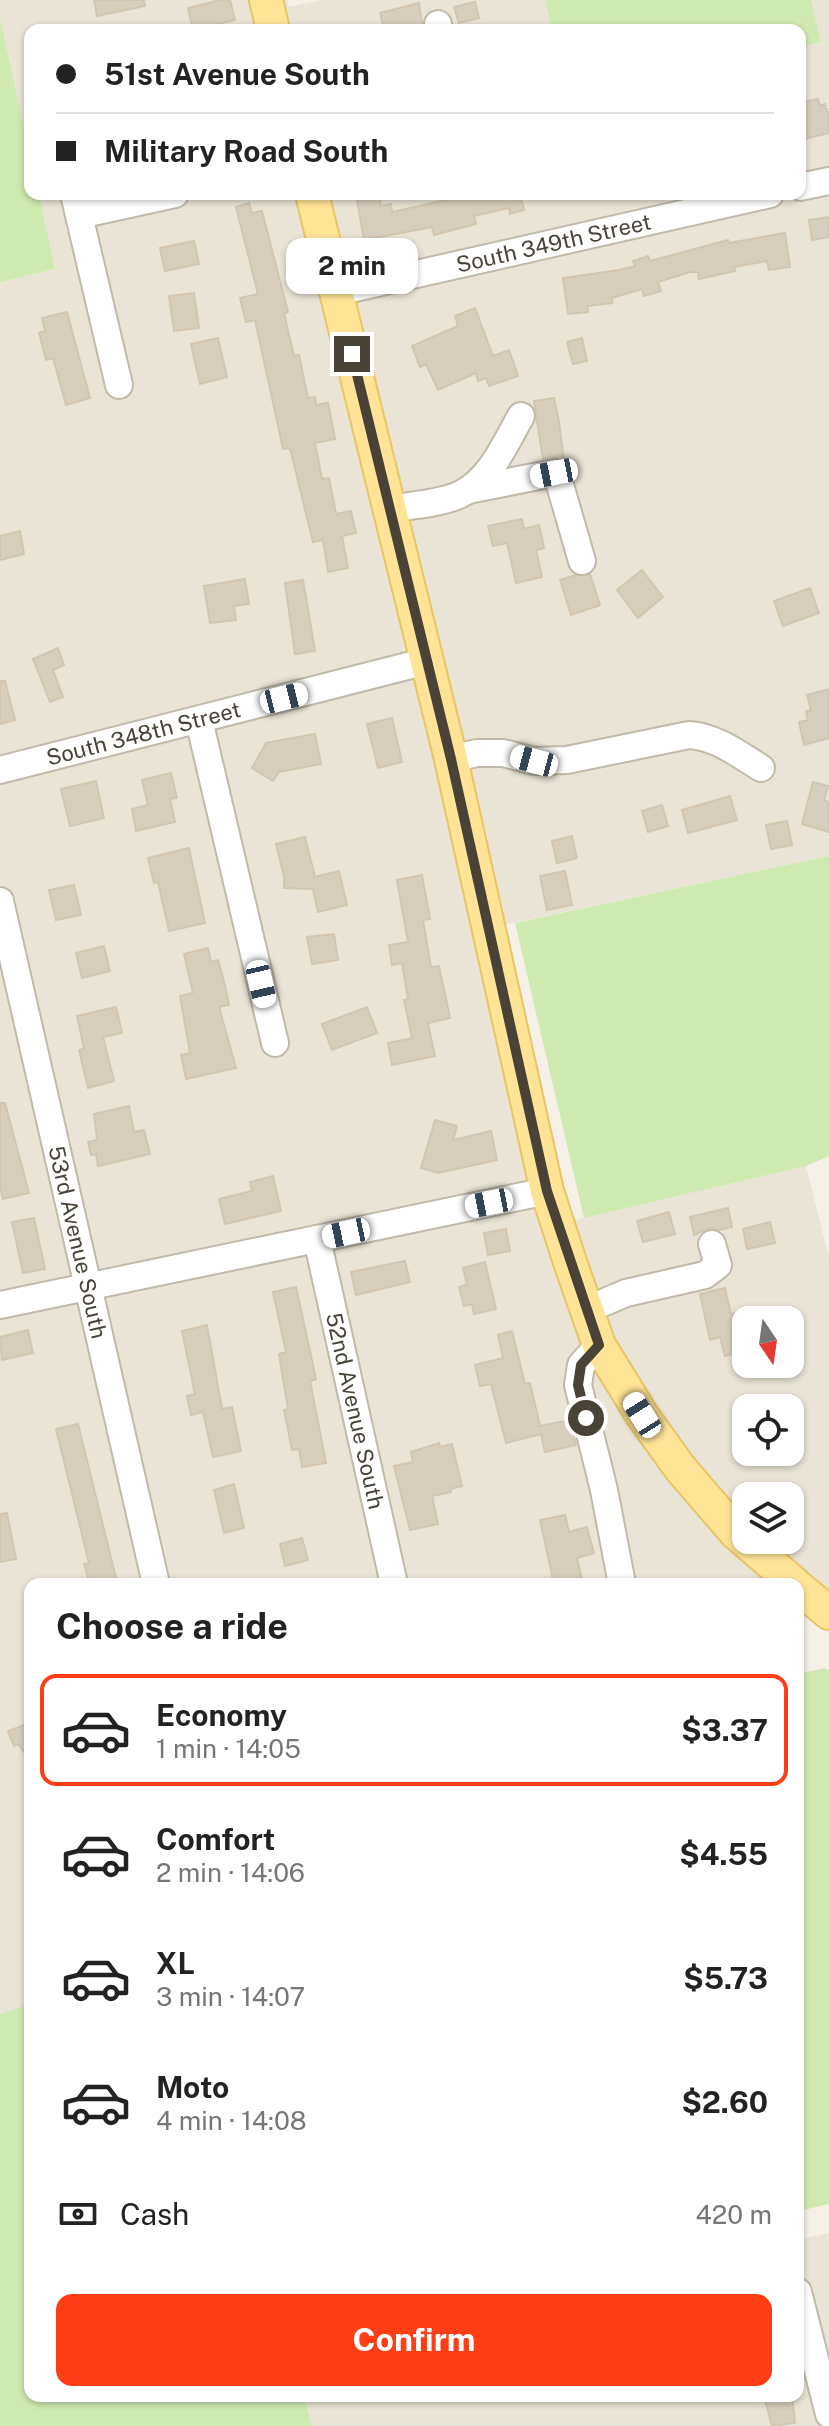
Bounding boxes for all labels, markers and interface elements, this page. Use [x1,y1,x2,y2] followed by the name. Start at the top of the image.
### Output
[104,56,370,92] text: 51st Avenue South
[104,133,388,169] text: Military Road South
[454,208,653,278] street label: South 349th Street
[286,238,418,294] callout: 2 min
[318,250,386,281] text: 2 min
[334,336,370,372] route end
[528,457,580,489] car
[258,681,310,715] car
[44,696,243,771] street label: South 348th Street
[508,743,560,779] car
[244,958,278,1010] car
[43,1143,113,1341] street label: 53rd Avenue South
[463,1187,515,1219] car
[320,1216,372,1250] car
[732,1306,804,1378] north arrow
[732,1306,804,1554] map controls
[321,1310,390,1511] street label: 52nd Avenue South
[619,1388,665,1442] car
[732,1394,804,1466] button: locate
[568,1400,604,1436] route start
[732,1482,804,1554] button: layers
[56,1605,288,1647] text: Choose a ride
[60,1694,132,1766] icon: car
[156,1697,287,1733] text: Economy
[681,1712,768,1748] text: $3.37
[156,1733,301,1764] text: 1 min · 14:05
[60,1818,132,1890] icon: car
[156,1821,275,1857] text: Comfort
[679,1836,768,1872] text: $4.55
[156,1857,305,1888] text: 2 min · 14:06
[60,1942,132,2014] icon: car
[156,1945,195,1981] text: XL
[683,1960,768,1996] text: $5.73
[156,1981,305,2012] text: 3 min · 14:07
[60,2066,132,2138] icon: car
[156,2069,229,2105] text: Moto
[681,2084,768,2120] text: $2.60
[156,2105,307,2136] text: 4 min · 14:08
[56,2192,100,2236] icon: cash
[120,2196,189,2232] text: Cash
[695,2199,772,2230] text: 420 m
[56,2294,772,2386] button: Confirm

